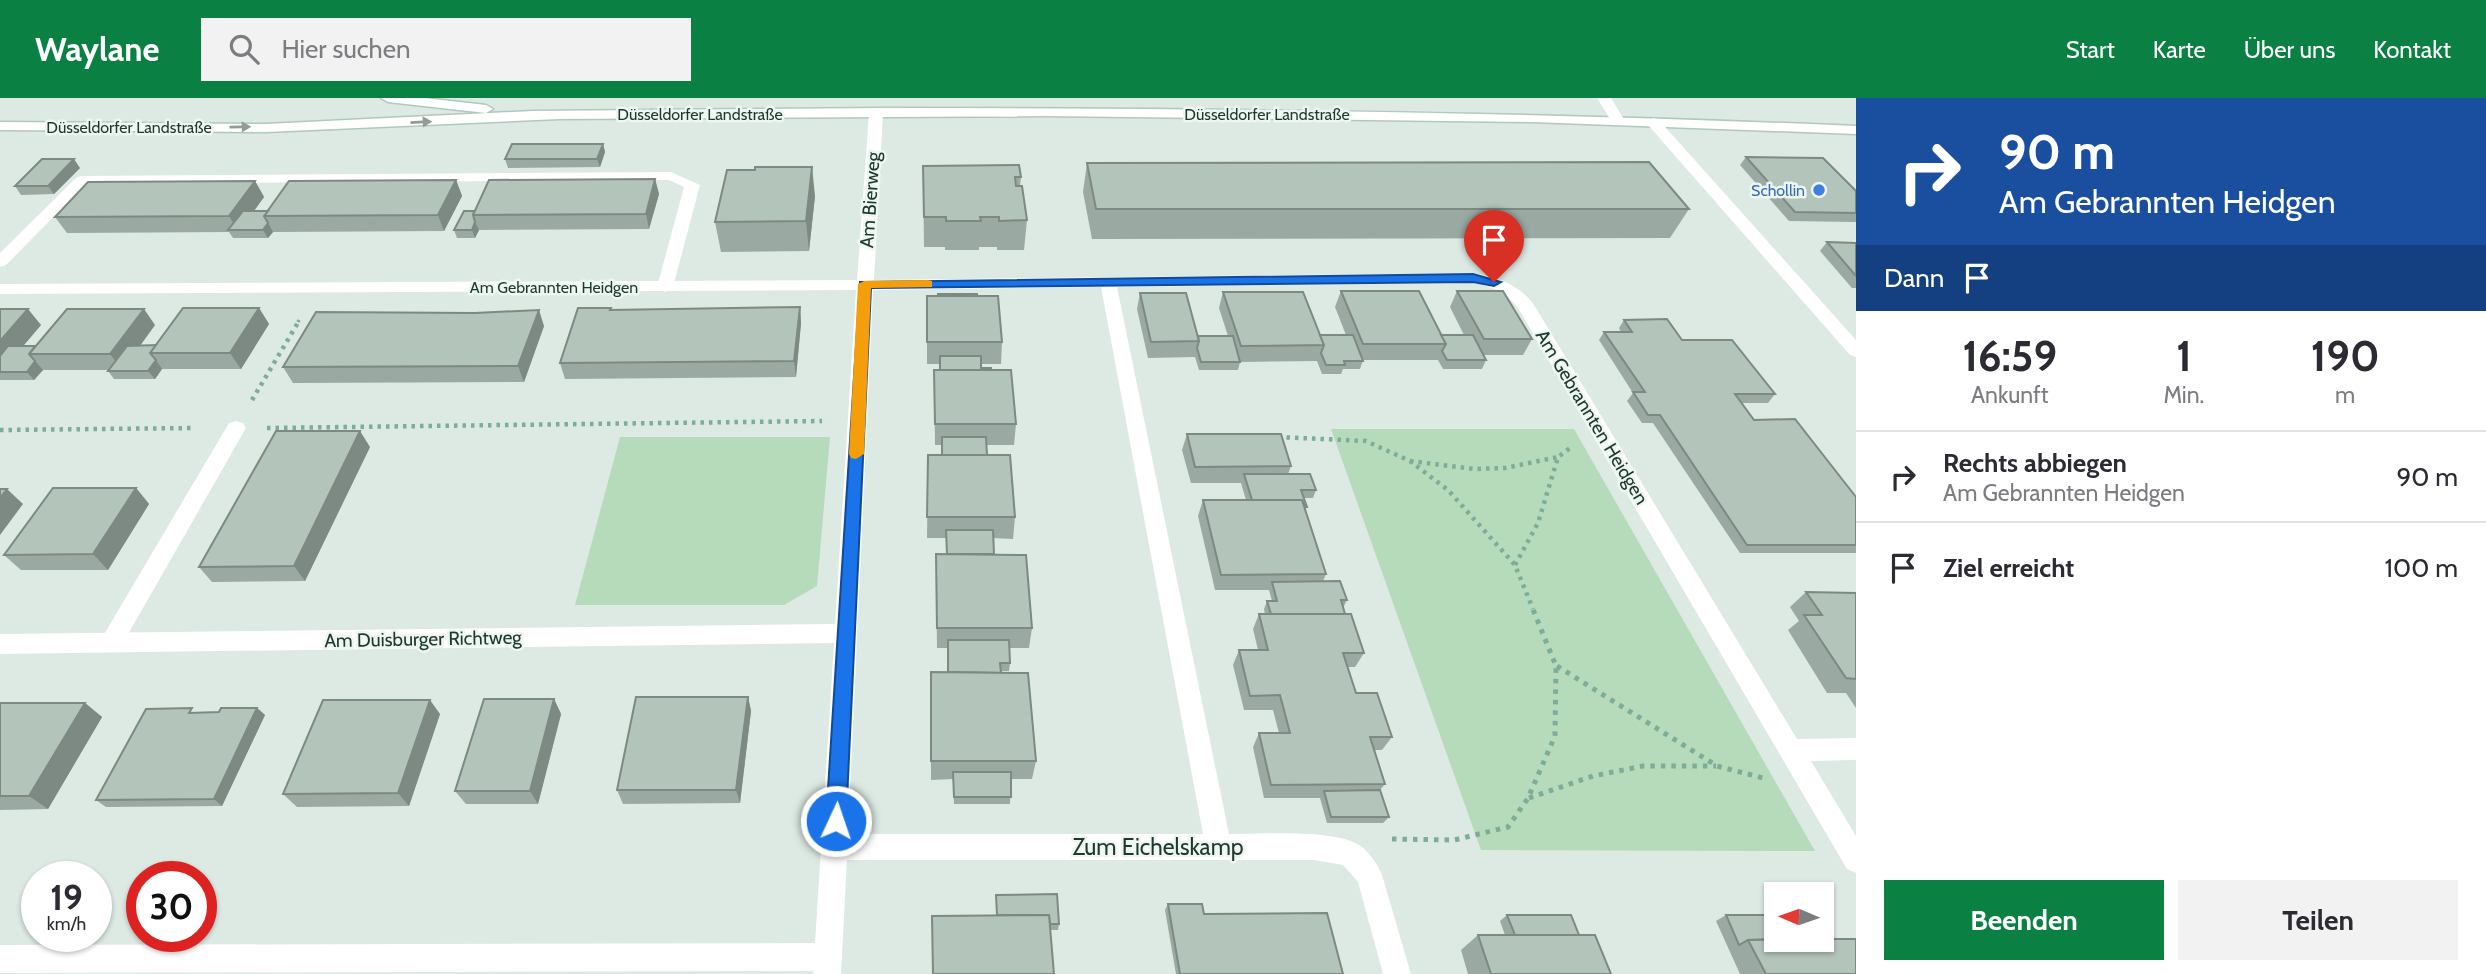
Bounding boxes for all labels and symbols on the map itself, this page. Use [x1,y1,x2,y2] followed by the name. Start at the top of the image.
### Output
[617,105,783,124] street label: Düsseldorfer Landstraße
[1184,105,1350,124] street label: Düsseldorfer Landstraße
[410,117,432,128] one-way arrow
[46,118,212,137] street label: Düsseldorfer Landstraße
[229,121,251,133] one-way arrow
[855,151,885,249] street label: Am Bierweg
[1751,181,1805,200] place label: Schollin
[1811,182,1827,198] marker: Schollin
[1464,210,1524,282] pin
[470,278,638,297] street label: Am Gebrannten Heidgen
[1531,325,1653,509] street label: Am Gebrannten Heidgen
[324,626,522,652] street label: Am Duisburger Richtweg
[799,784,873,858] position arrow
[1072,833,1244,861] street label: Zum Eichelskamp
[126,861,217,952] speed limit sign: 30
[1764,882,1834,952] north arrow

